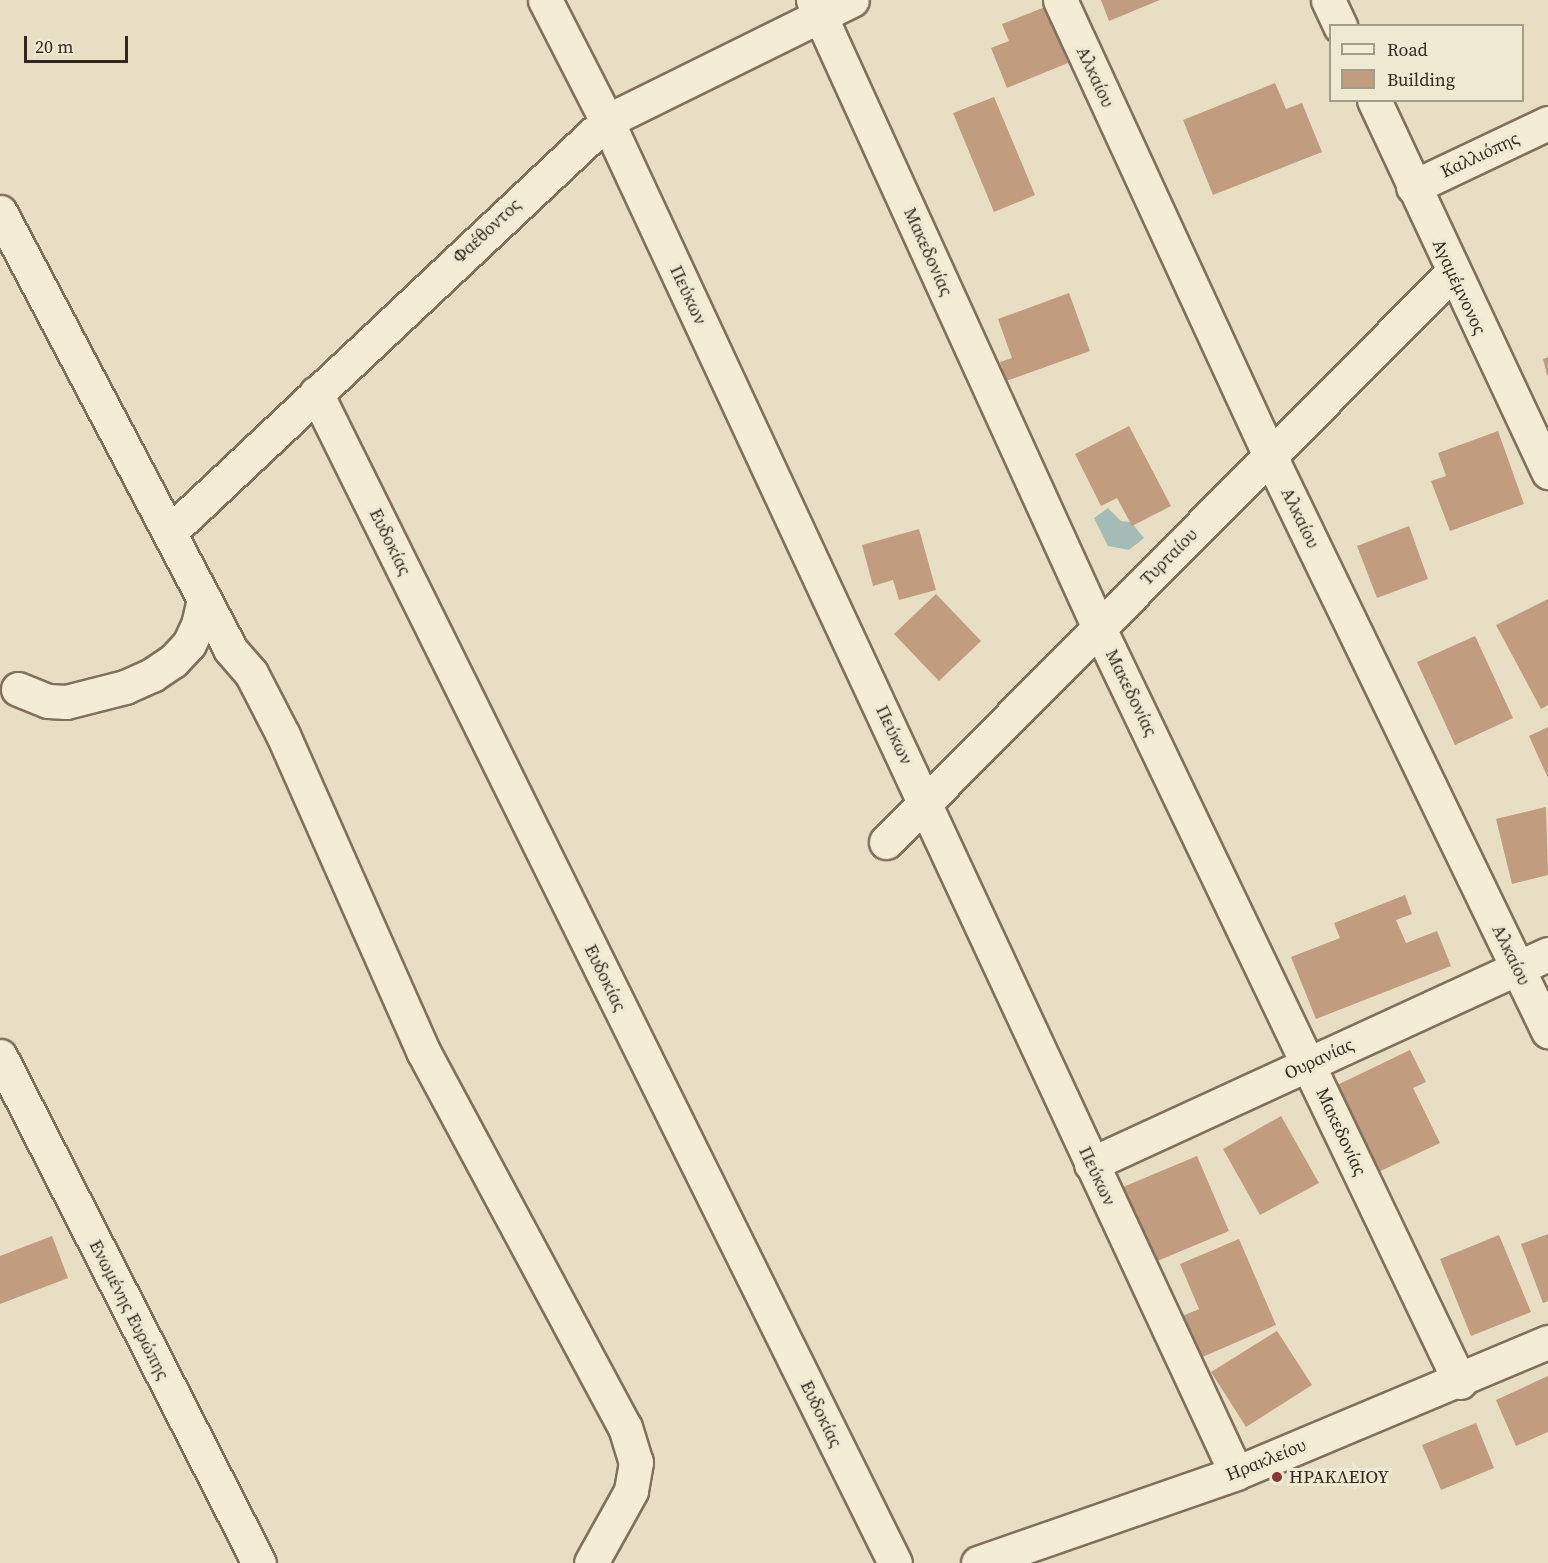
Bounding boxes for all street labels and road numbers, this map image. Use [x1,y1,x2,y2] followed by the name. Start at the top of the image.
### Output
[1072,43,1118,111] street label: Αλκαίου
[1437,127,1523,183] street label: Καλλιόπης
[448,194,526,268] street label: Φαέθοντος
[899,204,957,300] street label: Μακεδονίας
[1427,236,1491,338] street label: Αγαμέμνονος
[665,262,711,328] street label: Πεύκων
[1276,484,1324,552] street label: Αλκαίου
[365,505,415,579] street label: Ευδοκίας
[1136,524,1202,590] street label: Τυρταίου
[1101,646,1161,740] street label: Μακεδονίας
[871,702,917,768] street label: Πεύκων
[1487,921,1535,989] street label: Αλκαίου
[580,941,630,1015] street label: Ευδοκίας
[1281,1034,1357,1084] street label: Ουρανίας
[1311,1085,1371,1179] street label: Μακεδονίας
[1074,1143,1120,1209] street label: Πεύκων
[84,1236,174,1384] street label: Ενωμένης Ευρώπης
[796,1377,846,1451] street label: Ευδοκίας
[1223,1434,1309,1486] street label: Ηρακλείου

